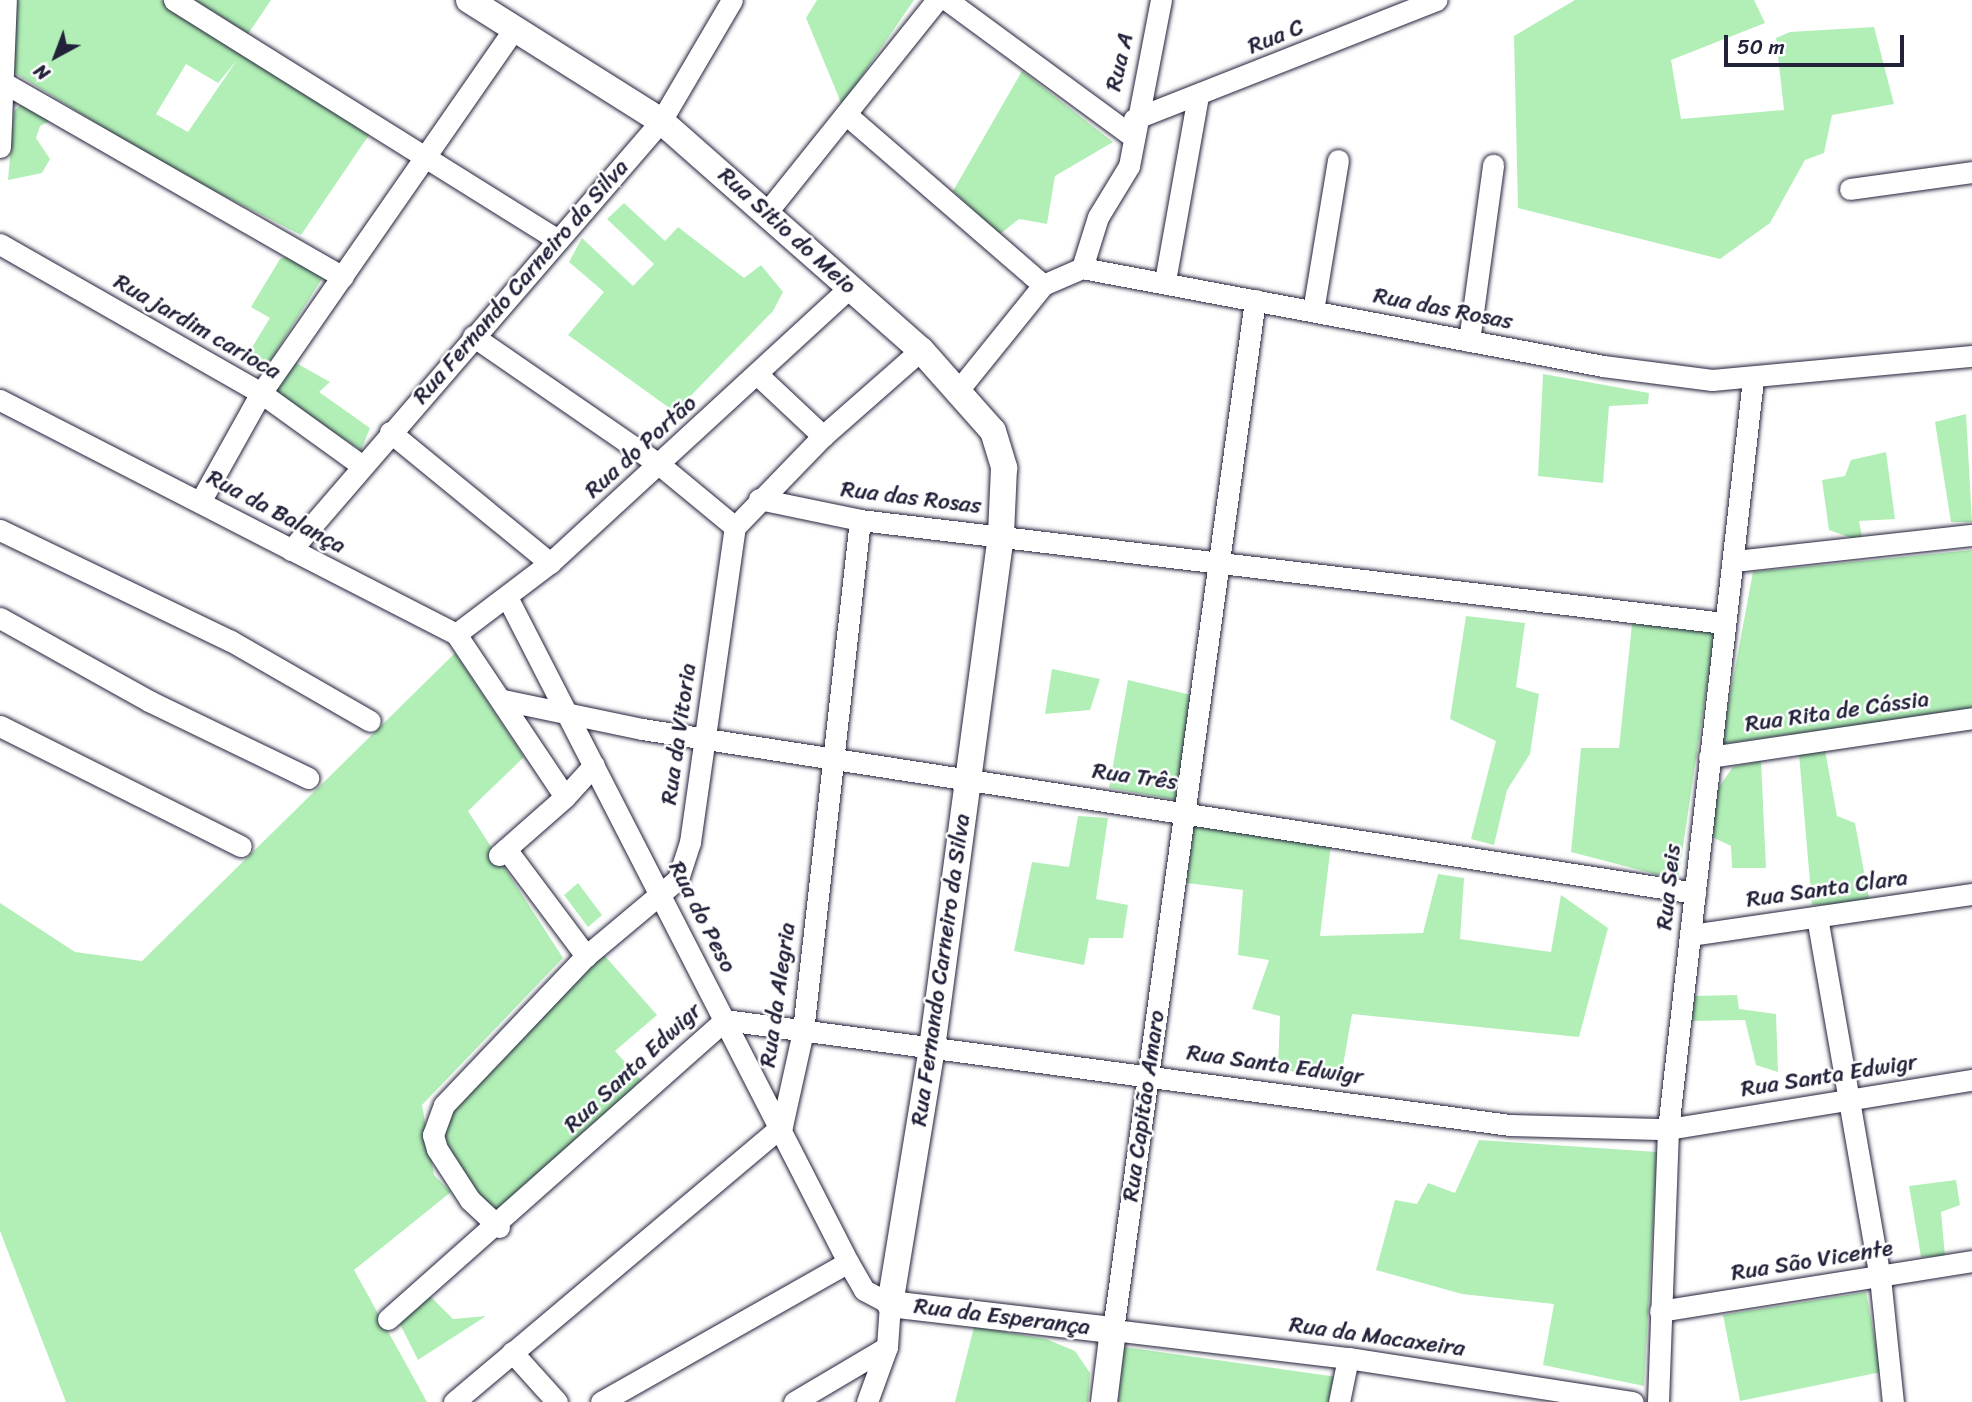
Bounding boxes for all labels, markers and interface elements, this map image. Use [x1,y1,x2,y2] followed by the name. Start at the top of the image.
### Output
[1244,13,1308,61] street label: Rua C
[21,21,91,91] north arrow
[1727,21,1907,65] scale bar
[1737,28,1785,66] text: 50 m
[1100,30,1140,94] street label: Rua A
[26,55,58,89] text: N
[407,154,635,410] street label: Rua Fernando Carneiro da Silva
[712,162,862,300] street label: Rua Sitio do Meio
[109,268,285,386] street label: Rua jardim carioca
[1370,282,1516,336] street label: Rua das Rosas
[579,389,703,505] street label: Rua do Portão
[202,464,350,560] street label: Rua da Balança
[839,476,983,520] street label: Rua das Rosas
[655,662,703,806] street label: Rua da Vitoria
[1743,685,1931,739] street label: Rua Rita de Cássia
[1090,757,1180,797] street label: Rua Três
[905,812,977,1128] street label: Rua Fernando Carneiro da Silva
[1651,842,1687,932] street label: Rua Seis
[662,857,742,977] street label: Rua do Peso
[1744,864,1910,914] street label: Rua Santa Clara
[754,921,802,1069] street label: Rua da Alegria
[559,997,707,1139] street label: Rua Santa Edwigr
[1117,1009,1171,1203] street label: Rua Capitão Amaro
[1185,1039,1365,1091] street label: Rua Santa Edwigr
[1739,1048,1919,1104] street label: Rua Santa Edwigr
[1729,1235,1895,1287] street label: Rua São Vicente
[912,1293,1092,1341] street label: Rua da Esperança
[1287,1311,1467,1363] street label: Rua da Macaxeira

